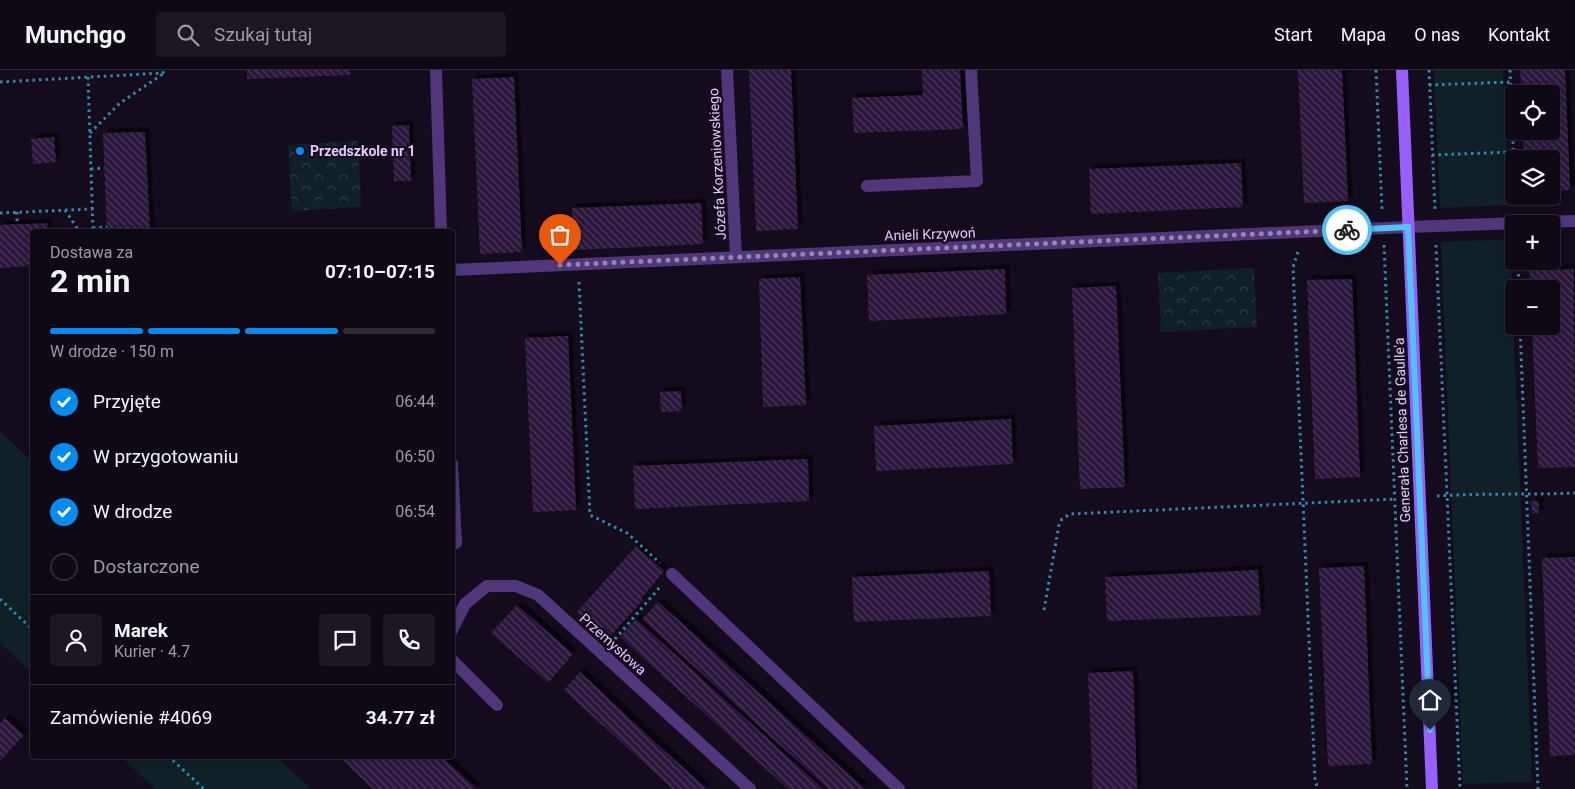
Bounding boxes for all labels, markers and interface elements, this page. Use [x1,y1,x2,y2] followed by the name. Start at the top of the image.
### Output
[156,12,506,57] search box
[25,21,126,49] text: Munchgo
[174,21,202,49] icon: search
[214,23,312,46] text: Szukaj tutaj
[1274,24,1313,45] text: Start
[1341,24,1386,45] text: Mapa
[1414,24,1460,45] text: O nas
[1488,24,1550,45] text: Kontakt
[1505,85,1560,335] map controls
[1505,85,1560,140] button: locate
[705,88,729,240] street label: Józefa Korzeniowskiego
[310,143,416,159] place label: Przedszkole nr 1
[294,145,306,157] marker: Przedszkole nr 1
[1505,150,1560,205] button: layers
[1322,205,1372,255] courier
[539,214,581,265] pin
[1505,215,1560,270] button: +
[1333,216,1361,244] icon: bike
[546,221,574,249] icon: bag
[884,224,976,244] street label: Anieli Krzywoń
[50,243,133,262] text: Dostawa za
[325,260,435,283] text: 07:10–07:15
[50,262,130,300] text: 2 min
[1505,280,1560,335] button: −
[1391,337,1413,523] street label: Generała Charlesa de Gaulle'a
[50,342,174,361] text: W drodze · 150 m
[50,388,78,416] icon: check
[93,390,161,413] text: Przyjęte
[395,392,435,411] text: 06:44
[50,443,78,471] icon: check
[93,445,239,468] text: W przygotowaniu
[395,447,435,466] text: 06:50
[50,498,78,526] icon: check
[93,500,172,523] text: W drodze
[395,502,435,521] text: 06:54
[93,555,200,578] text: Dostarczone
[576,610,650,678] street label: Przemysłowa
[50,614,102,666] button: person
[319,614,371,666] button: chat
[383,614,435,666] button: phone
[114,619,168,642] text: Marek
[114,642,190,661] text: Kurier · 4.7
[1409,679,1451,730] pin
[1416,686,1444,714] icon: home
[50,706,213,729] text: Zamówienie #4069
[366,706,435,729] text: 34.77 zł

